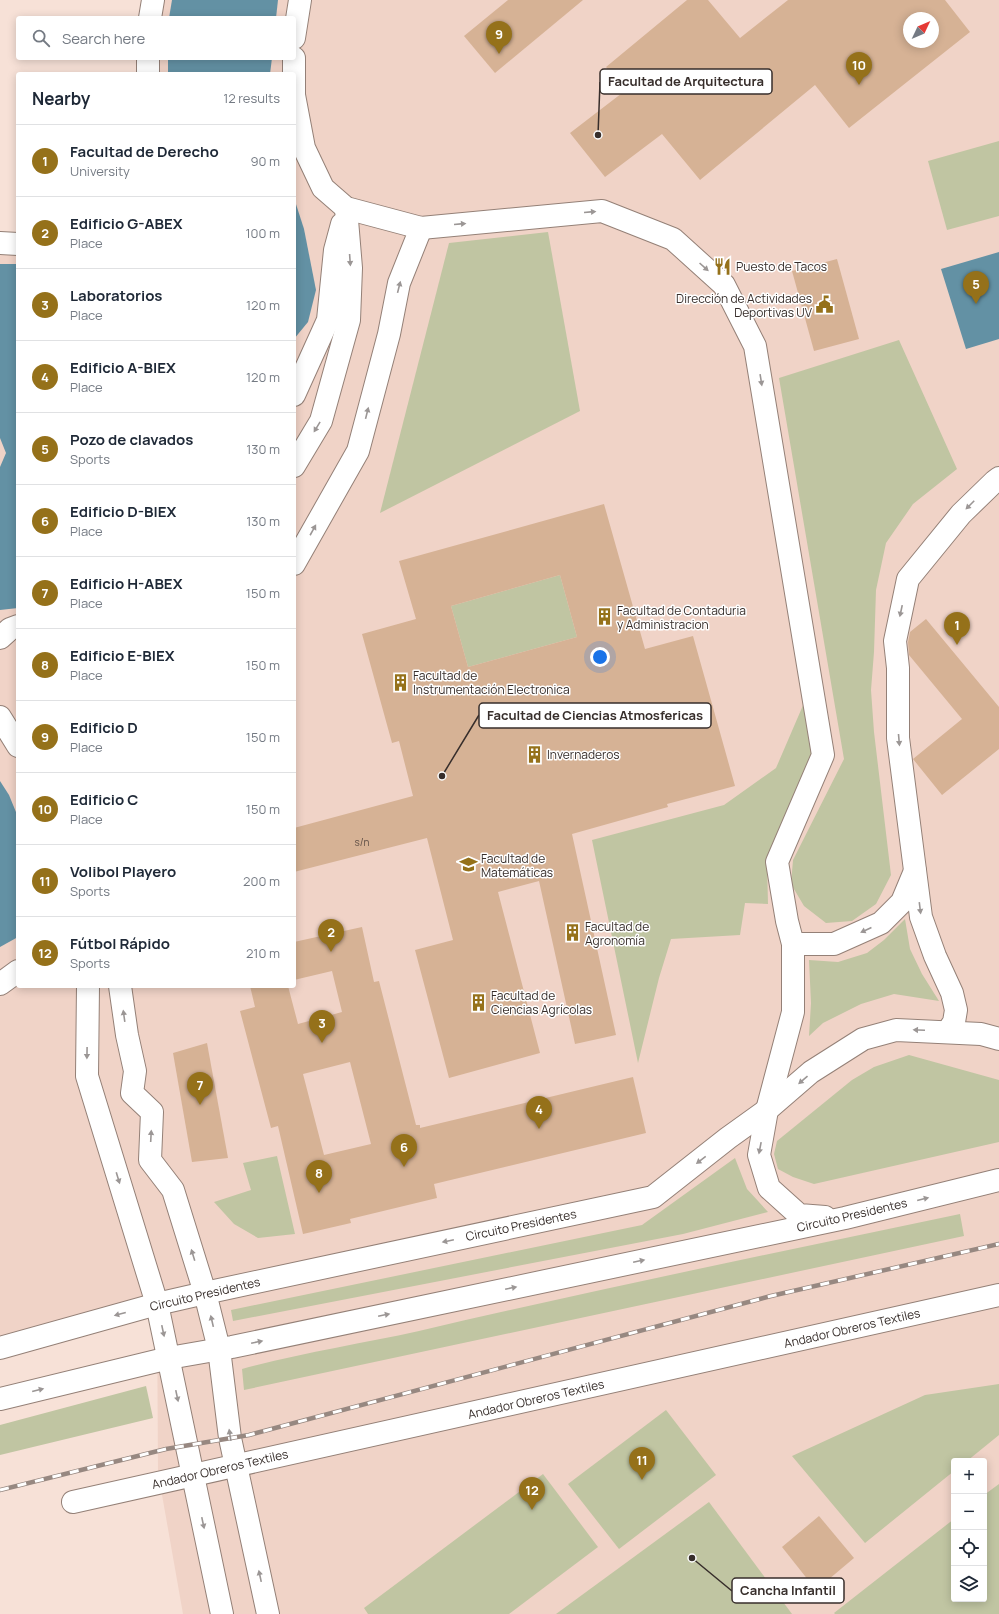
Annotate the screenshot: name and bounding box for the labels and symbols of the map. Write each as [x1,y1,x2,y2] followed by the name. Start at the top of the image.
[903,12,939,48] north arrow
[486,21,512,54] pin: 9
[846,52,872,85] pin: 10
[600,69,772,94] callout: Facultad de Arquitectura
[608,72,764,90] text: Facultad de Arquitectura
[584,209,596,216] one-way arrow
[454,221,466,228] one-way arrow
[347,254,354,266] one-way arrow
[713,256,733,276] restaurant icon: Puesto de Tacos
[736,258,827,275] place label: Puesto de Tacos
[698,262,709,271] one-way arrow
[963,271,989,304] pin: 5
[396,281,402,293] one-way arrow
[676,290,813,321] place label: Dirección de Actividades Deportivas UV
[815,295,835,315] public building icon: Dirección de Actividades Deportivas UV
[758,373,764,386] one-way arrow
[364,407,370,419] one-way arrow
[313,421,320,433] one-way arrow
[966,500,975,510] one-way arrow
[310,524,317,536] one-way arrow
[617,602,746,633] place label: Facultad de Contaduria y Administracion
[898,605,904,617] one-way arrow
[594,607,614,627] building icon: Facultad de Contaduria y Administracion
[944,612,970,645] pin: 1
[590,647,610,667] your location
[413,667,570,698] place label: Facultad de Instrumentación Electronica
[390,672,410,692] building icon: Facultad de Instrumentación Electronica
[479,703,711,728] callout: Facultad de Ciencias Atmosfericas
[487,706,703,724] text: Facultad de Ciencias Atmosfericas
[896,734,902,746] one-way arrow
[524,744,544,764] building icon: Invernaderos
[547,746,620,763] place label: Invernaderos
[355,835,369,849] house number: s/n
[481,850,553,881] place label: Facultad de Matemáticas
[458,855,478,875] school or university icon: Facultad de Matemáticas
[917,902,923,914] one-way arrow
[585,918,649,949] place label: Facultad de Agronomía
[318,919,344,952] pin: 2
[562,923,582,943] building icon: Facultad de Agronomía
[860,927,872,933] one-way arrow
[491,987,592,1018] place label: Facultad de Ciencias Agrícolas
[468,992,488,1012] building icon: Facultad de Ciencias Agrícolas
[121,1010,127,1022] one-way arrow
[309,1010,335,1043] pin: 3
[913,1027,925,1034] one-way arrow
[84,1047,90,1060] one-way arrow
[187,1072,213,1105] pin: 7
[797,1075,808,1084] one-way arrow
[526,1096,552,1129] pin: 4
[148,1129,154,1142] one-way arrow
[391,1134,417,1167] pin: 6
[757,1142,763,1154] one-way arrow
[695,1156,706,1164] one-way arrow
[306,1160,332,1193] pin: 8
[115,1173,121,1185] one-way arrow
[795,1194,909,1236] street label: Circuito Presidentes
[918,1196,930,1202] one-way arrow
[464,1205,578,1245] street label: Circuito Presidentes
[442,1238,454,1244] one-way arrow
[190,1249,196,1261] one-way arrow
[632,1258,645,1264] one-way arrow
[148,1273,262,1315] street label: Circuito Presidentes
[505,1285,517,1291] one-way arrow
[782,1304,922,1352] street label: Andador Obreros Textiles
[378,1311,390,1317] one-way arrow
[114,1312,126,1318] one-way arrow
[208,1314,214,1327] one-way arrow
[161,1325,167,1337] one-way arrow
[251,1338,263,1344] one-way arrow
[466,1375,606,1423] street label: Andador Obreros Textiles
[32,1386,44,1392] one-way arrow
[174,1390,180,1402] one-way arrow
[227,1429,233,1441] one-way arrow
[150,1445,290,1493] street label: Andador Obreros Textiles
[629,1447,655,1480] pin: 11
[519,1477,545,1510] pin: 12
[201,1517,207,1530] one-way arrow
[257,1570,263,1582] one-way arrow
[732,1578,844,1603] callout: Cancha Infantil
[740,1581,836,1599] text: Cancha Infantil

